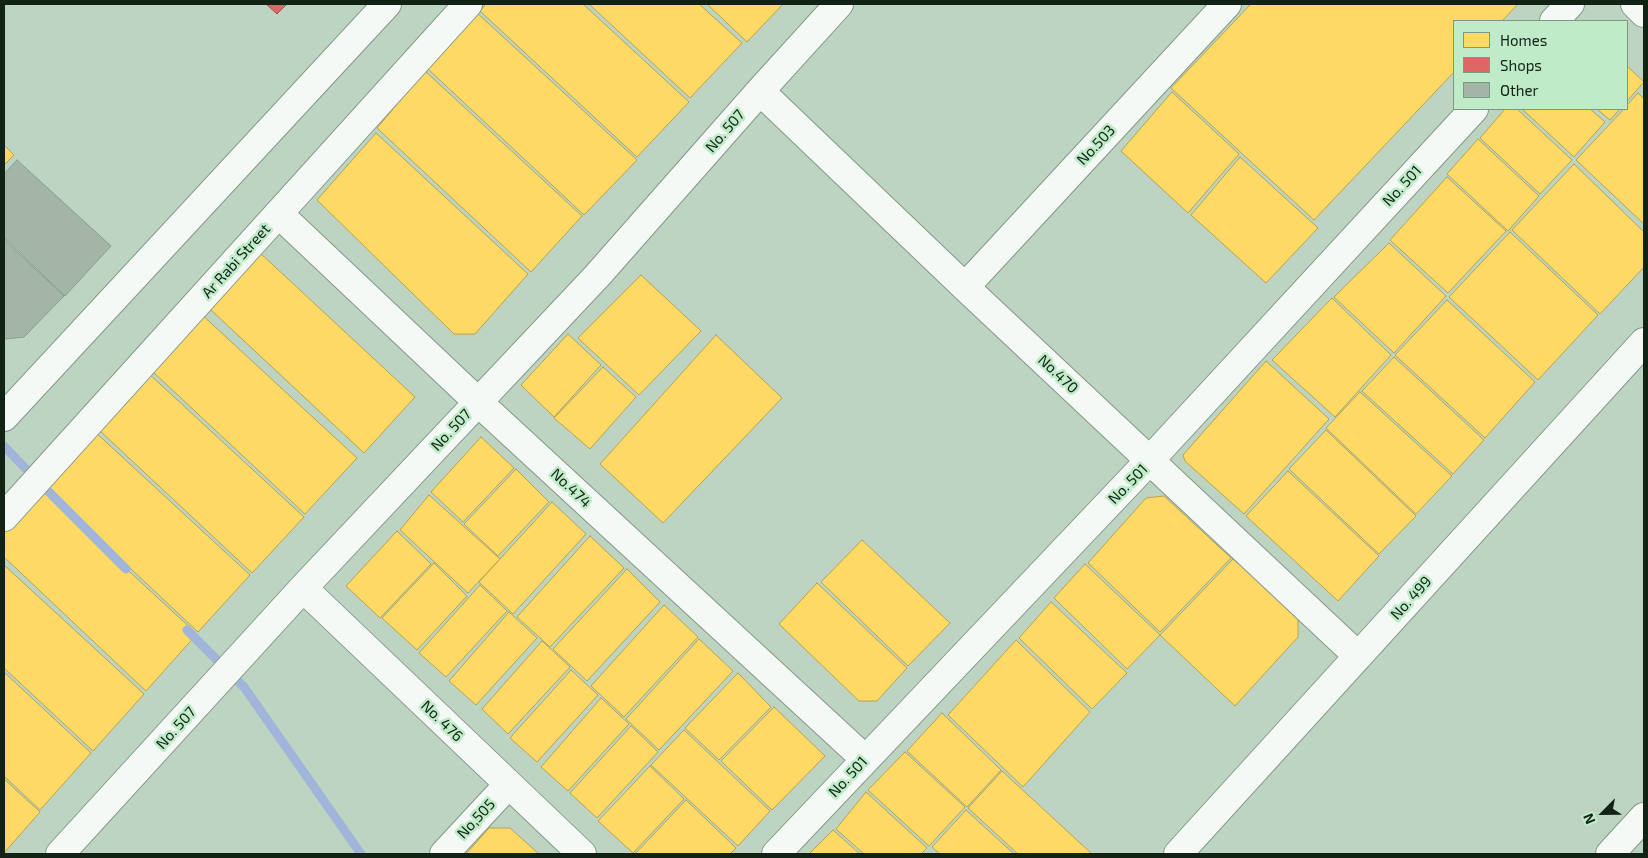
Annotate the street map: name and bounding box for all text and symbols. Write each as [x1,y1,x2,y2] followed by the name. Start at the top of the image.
[1453,20,1628,110] legend
[1500,31,1547,49] text: Homes
[1500,56,1542,74] text: Shops
[1500,81,1539,99] text: Other
[702,106,748,156] street label: No. 507
[1073,121,1119,169] street label: No.503
[1379,162,1425,210] street label: No. 501
[198,220,274,302] street label: Ar Rabi Street
[1034,351,1082,397] street label: No.470
[427,405,475,455] street label: No. 507
[1105,460,1151,508] street label: No. 501
[547,465,595,511] street label: No.474
[1387,573,1435,623] street label: No. 499
[417,697,467,745] street label: No. 476
[152,703,200,753] street label: No. 507
[825,753,871,801] street label: No. 501
[1578,788,1628,838] north arrow
[453,795,499,843] street label: No,505
[1579,811,1599,827] text: N

